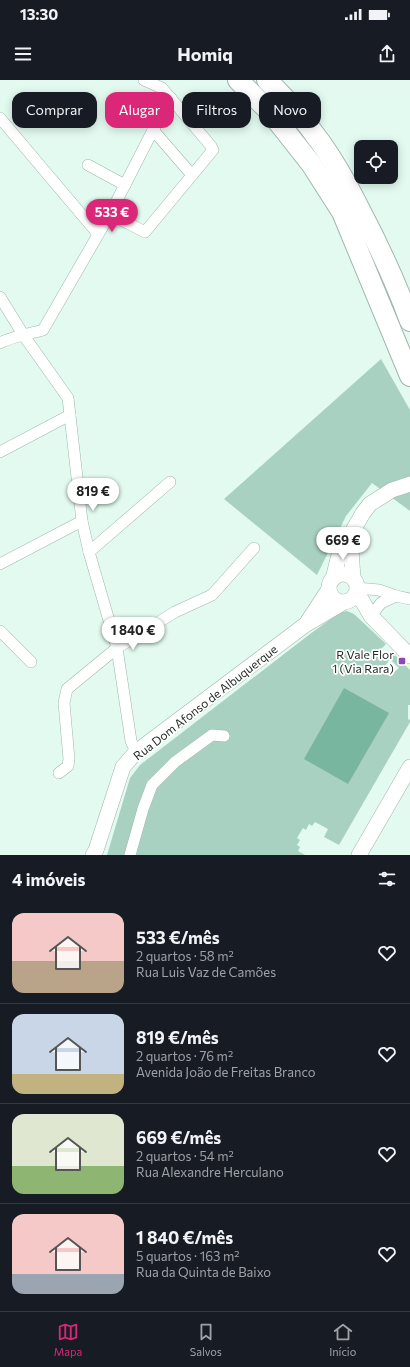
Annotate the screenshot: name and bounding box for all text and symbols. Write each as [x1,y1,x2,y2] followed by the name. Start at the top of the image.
[20,5,58,23] text: 13:30
[12,43,34,65] icon: menu
[177,43,233,65] text: Homiq
[376,43,398,65] icon: share
[12,92,97,128] chip: Comprar
[105,92,174,128] chip: Alugar
[182,92,251,128] chip: Filtros
[259,92,321,128] chip: Novo
[354,140,398,184] map controls
[354,140,398,184] button: locate
[84,199,140,233] pin: 533 €
[95,204,129,220] text: 533 €
[65,478,121,512] pin: 819 €
[76,483,110,499] text: 819 €
[315,527,371,561] pin: 669 €
[325,532,361,548] text: 669 €
[96,617,170,651] pin: 1 840 €
[111,622,155,638] text: 1 840 €
[130,641,280,763] street label: Rua Dom Afonso de Albuquerque
[332,647,394,675] place label: R Vale Flor 1 (Via Rara)
[397,656,407,666] marker: R Vale Flor 1 (Via Rara)
[376,868,398,890] icon: filters
[12,869,86,890] text: 4 imóveis
[136,927,220,948] text: 533 €/mês
[44,929,92,977] icon: home
[376,942,398,964] icon: heart
[136,948,234,964] text: 2 quartos · 58 m²
[136,964,276,980] text: Rua Luis Vaz de Camões
[136,1027,219,1048] text: 819 €/mês
[44,1030,92,1078] icon: home
[376,1043,398,1065] icon: heart
[136,1048,233,1064] text: 2 quartos · 76 m²
[136,1064,316,1080] text: Avenida João de Freitas Branco
[136,1127,221,1148] text: 669 €/mês
[44,1130,92,1178] icon: home
[376,1143,398,1165] icon: heart
[136,1148,234,1164] text: 2 quartos · 54 m²
[136,1164,284,1180] text: Rua Alexandre Herculano
[136,1227,233,1248] text: 1 840 €/mês
[44,1230,92,1278] icon: home
[376,1243,398,1265] icon: heart
[136,1248,240,1264] text: 5 quartos · 163 m²
[136,1264,271,1280] text: Rua da Quinta de Baixo
[54,1321,82,1358] tab: Mapa
[190,1321,222,1358] tab: Salvos
[329,1321,356,1358] tab: Início

